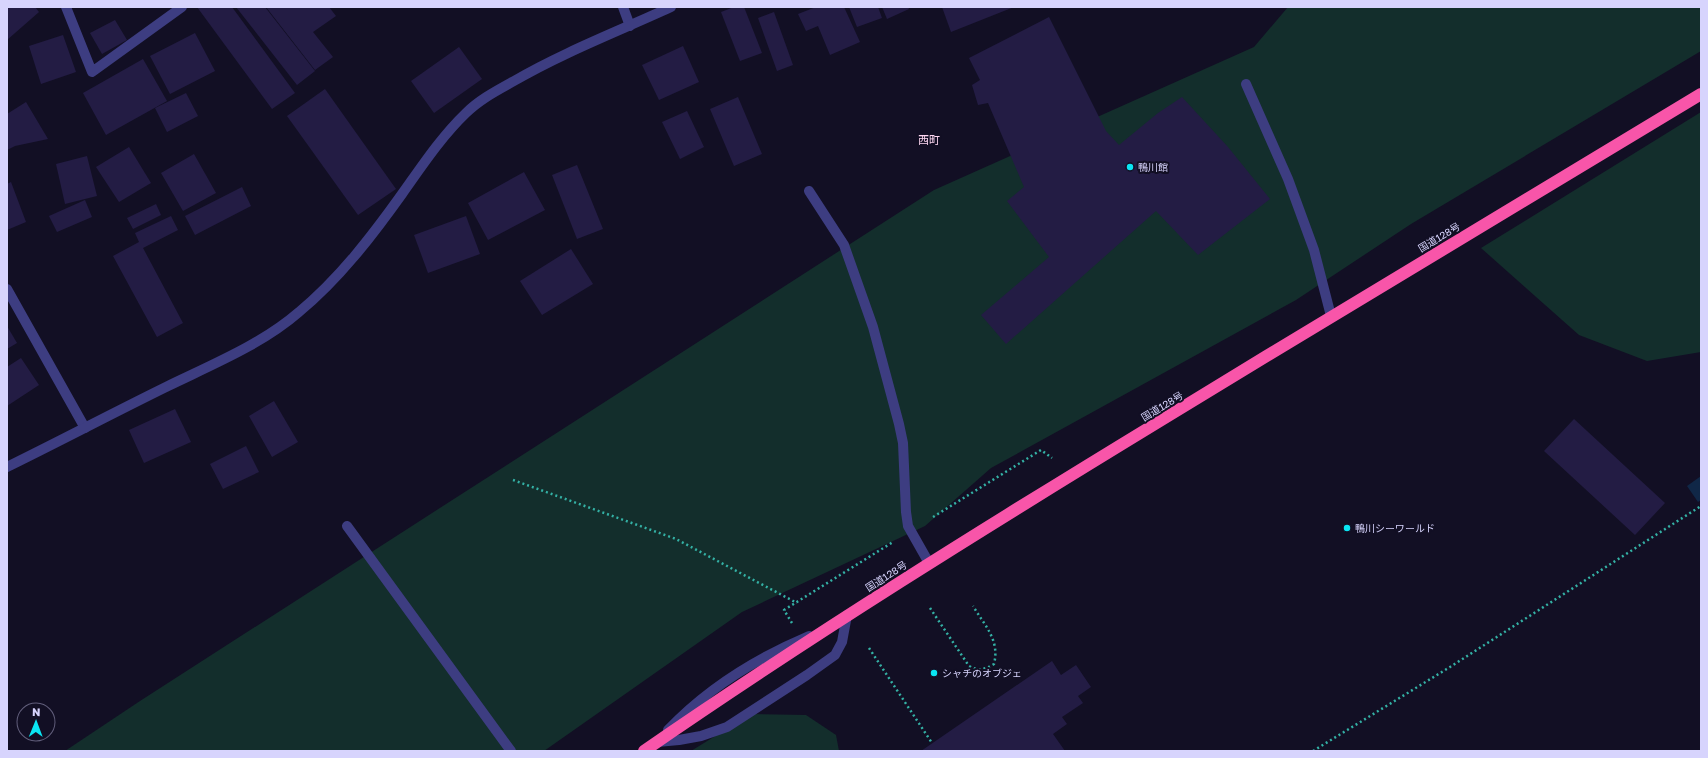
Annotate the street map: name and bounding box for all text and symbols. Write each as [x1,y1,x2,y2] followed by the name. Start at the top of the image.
[918,133,940,146] district label: 西町
[1138,161,1168,173] place label: 鴨川館
[1125,162,1135,172] marker: 鴨川館
[1416,220,1462,254] street label: 国道128号
[1139,389,1185,423] street label: 国道128号
[1355,522,1435,534] place label: 鴨川シーワールド
[1342,523,1352,533] marker: 鴨川シーワールド
[863,558,909,594] street label: 国道128号
[942,667,1022,679] place label: シャチのオブジェ
[929,668,939,678] marker: シャチのオブジェ
[16,702,56,742] north arrow
[32,705,40,718] text: N

